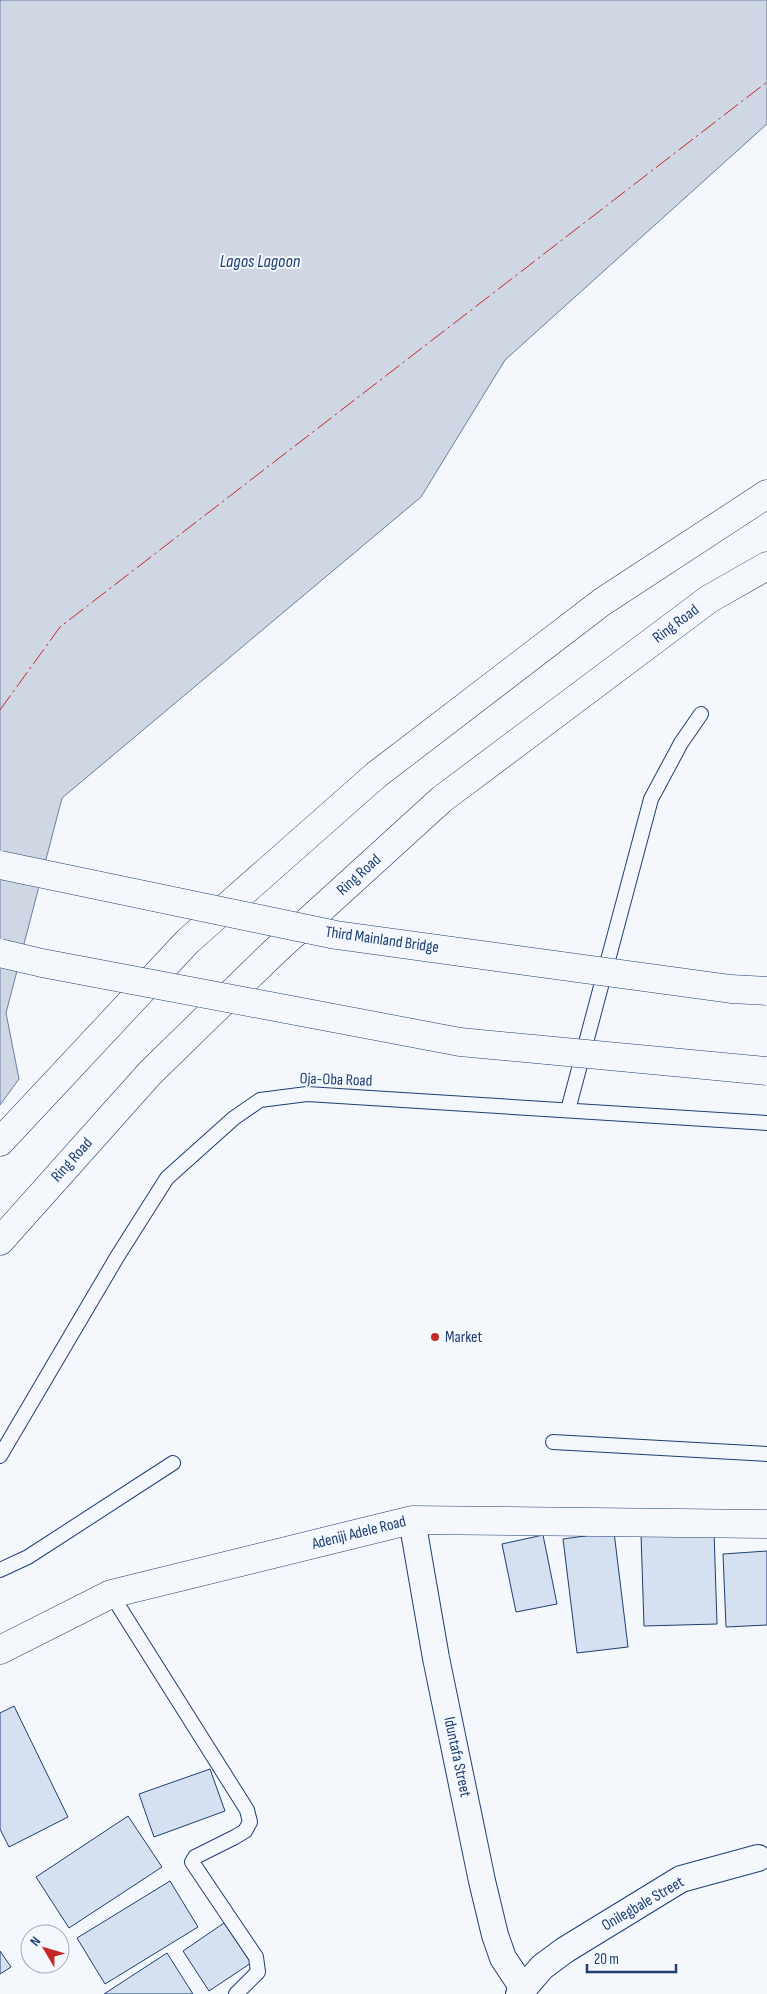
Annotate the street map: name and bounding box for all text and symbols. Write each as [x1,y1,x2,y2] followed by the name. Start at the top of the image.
[220,251,301,272] water label: Lagos Lagoon
[649,601,703,647] street label: Ring Road
[333,850,385,900] street label: Ring Road
[324,923,440,957] street label: Third Mainland Bridge
[299,1069,373,1091] street label: Oja-Oba Road
[47,1134,97,1186] street label: Ring Road
[445,1328,482,1347] place label: Market
[429,1331,441,1343] marker: Market
[309,1512,408,1554] street label: Adeniji Adele Road
[439,1715,475,1799] street label: Iduntafa Street
[598,1873,688,1935] street label: Onilegbale Street
[20,1924,70,1974] north arrow
[26,1933,44,1949] text: N
[587,1942,676,1974] scale bar
[594,1950,619,1969] text: 20 m

